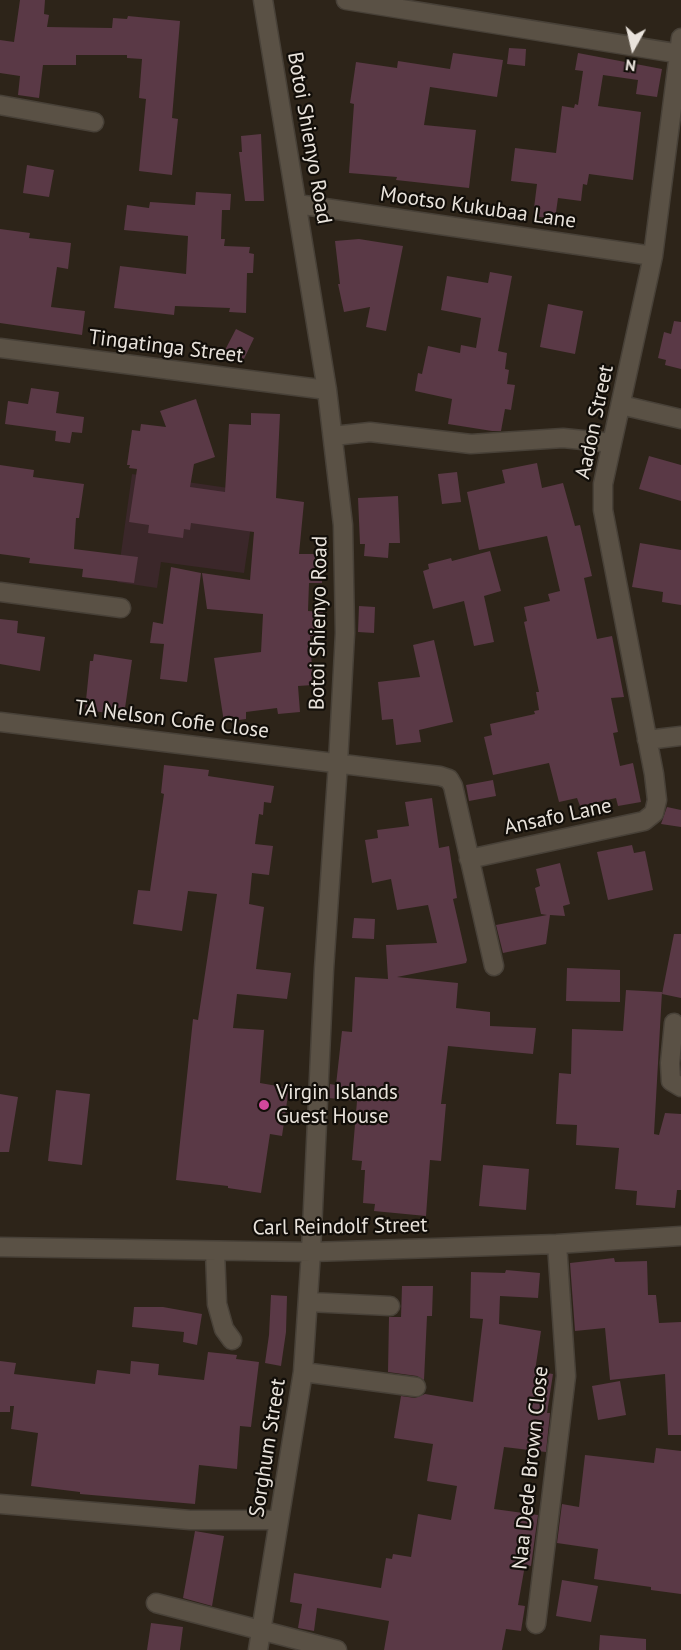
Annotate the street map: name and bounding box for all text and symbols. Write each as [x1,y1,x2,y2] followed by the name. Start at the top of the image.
[603,18,663,78] north arrow
[281,50,337,226] street label: Botoi Shienyo Road
[624,55,637,76] text: N
[378,182,578,234] street label: Mootso Kukubaa Lane
[87,325,245,369] street label: Tingatinga Street
[571,363,619,481] street label: Aadon Street
[305,536,333,710] street label: Botoi Shienyo Road
[74,696,270,744] street label: TA Nelson Cofie Close
[502,793,614,841] street label: Ansafo Lane
[276,1080,398,1130] place label: Virgin Islands Guest House
[257,1098,271,1112] marker: Virgin Islands Guest House
[252,1213,428,1241] street label: Carl Reindolf Street
[508,1365,554,1571] street label: Naa Dede Brown Close
[245,1377,291,1519] street label: Sorghum Street

